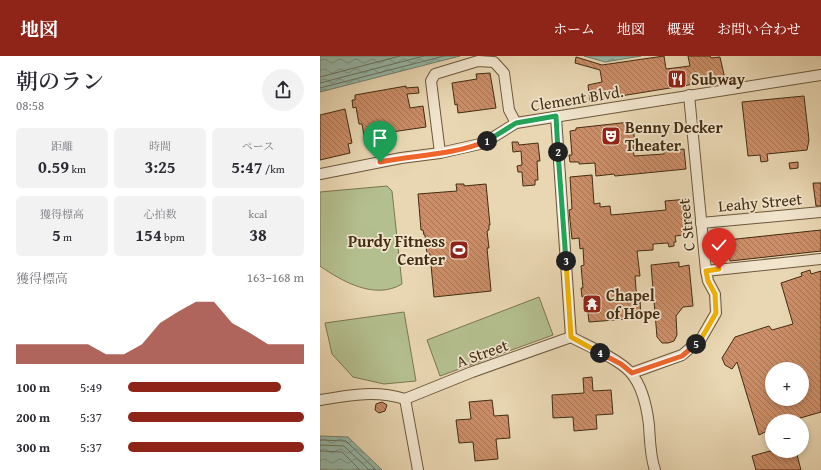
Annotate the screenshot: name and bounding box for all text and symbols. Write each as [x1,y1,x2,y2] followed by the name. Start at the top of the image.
[20,15,58,43] text: 地図
[553,19,595,39] text: ホーム
[617,19,645,39] text: 地図
[667,19,695,39] text: 概要
[717,19,801,39] text: お問い合わせ
[16,65,104,97] text: 朝のラン
[691,67,746,91] place label: Subway
[666,68,688,90] restaurant icon: Subway
[262,69,304,111] button: share
[529,79,625,117] street label: Clement Blvd.
[16,96,44,115] text: 08:58
[625,115,723,157] place label: Benny Decker Theater
[363,121,397,162] pin
[600,125,622,147] theatre icon: Benny Decker Theater
[369,127,391,149] icon: arrive
[477,131,497,151] pin: 1
[484,133,490,149] text: 1
[51,138,73,154] text: 距離
[149,138,171,154] text: 時間
[242,138,274,154] text: ペース
[548,142,568,162] pin: 2
[555,144,561,160] text: 2
[38,154,69,179] text: 0.59
[144,154,176,179] text: 3:25
[231,154,263,179] text: 5:47
[69,161,86,177] text: km
[263,161,285,177] text: /km
[717,186,803,218] street label: Leahy Street
[671,197,701,252] street label: C Street
[40,206,84,222] text: 獲得標高
[144,206,177,222] text: 心拍数
[249,206,267,222] text: kcal
[52,222,61,247] text: 5
[135,222,162,247] text: 154
[249,222,267,247] text: 38
[702,228,736,269] pin
[61,229,72,245] text: m
[162,229,185,245] text: bpm
[348,229,446,271] place label: Purdy Fitness Center
[708,234,730,256] icon: check
[448,239,470,261] sports icon: Purdy Fitness Center
[556,251,576,271] pin: 3
[563,253,569,269] text: 3
[247,268,304,287] text: 163–168 m
[16,269,68,288] text: 獲得標高
[606,283,660,325] place label: Chapel of Hope
[581,293,603,315] temple icon: Chapel of Hope
[453,332,512,373] street label: A Street
[686,334,706,354] pin: 5
[693,336,699,352] text: 5
[590,343,610,363] pin: 4
[597,345,603,361] text: 4
[765,362,809,458] map controls
[765,362,809,406] button: +
[16,378,50,397] text: 100 m
[80,378,102,397] text: 5:49
[16,408,50,427] text: 200 m
[80,408,102,427] text: 5:37
[765,414,809,458] button: −
[16,438,50,457] text: 300 m
[80,438,102,457] text: 5:37

